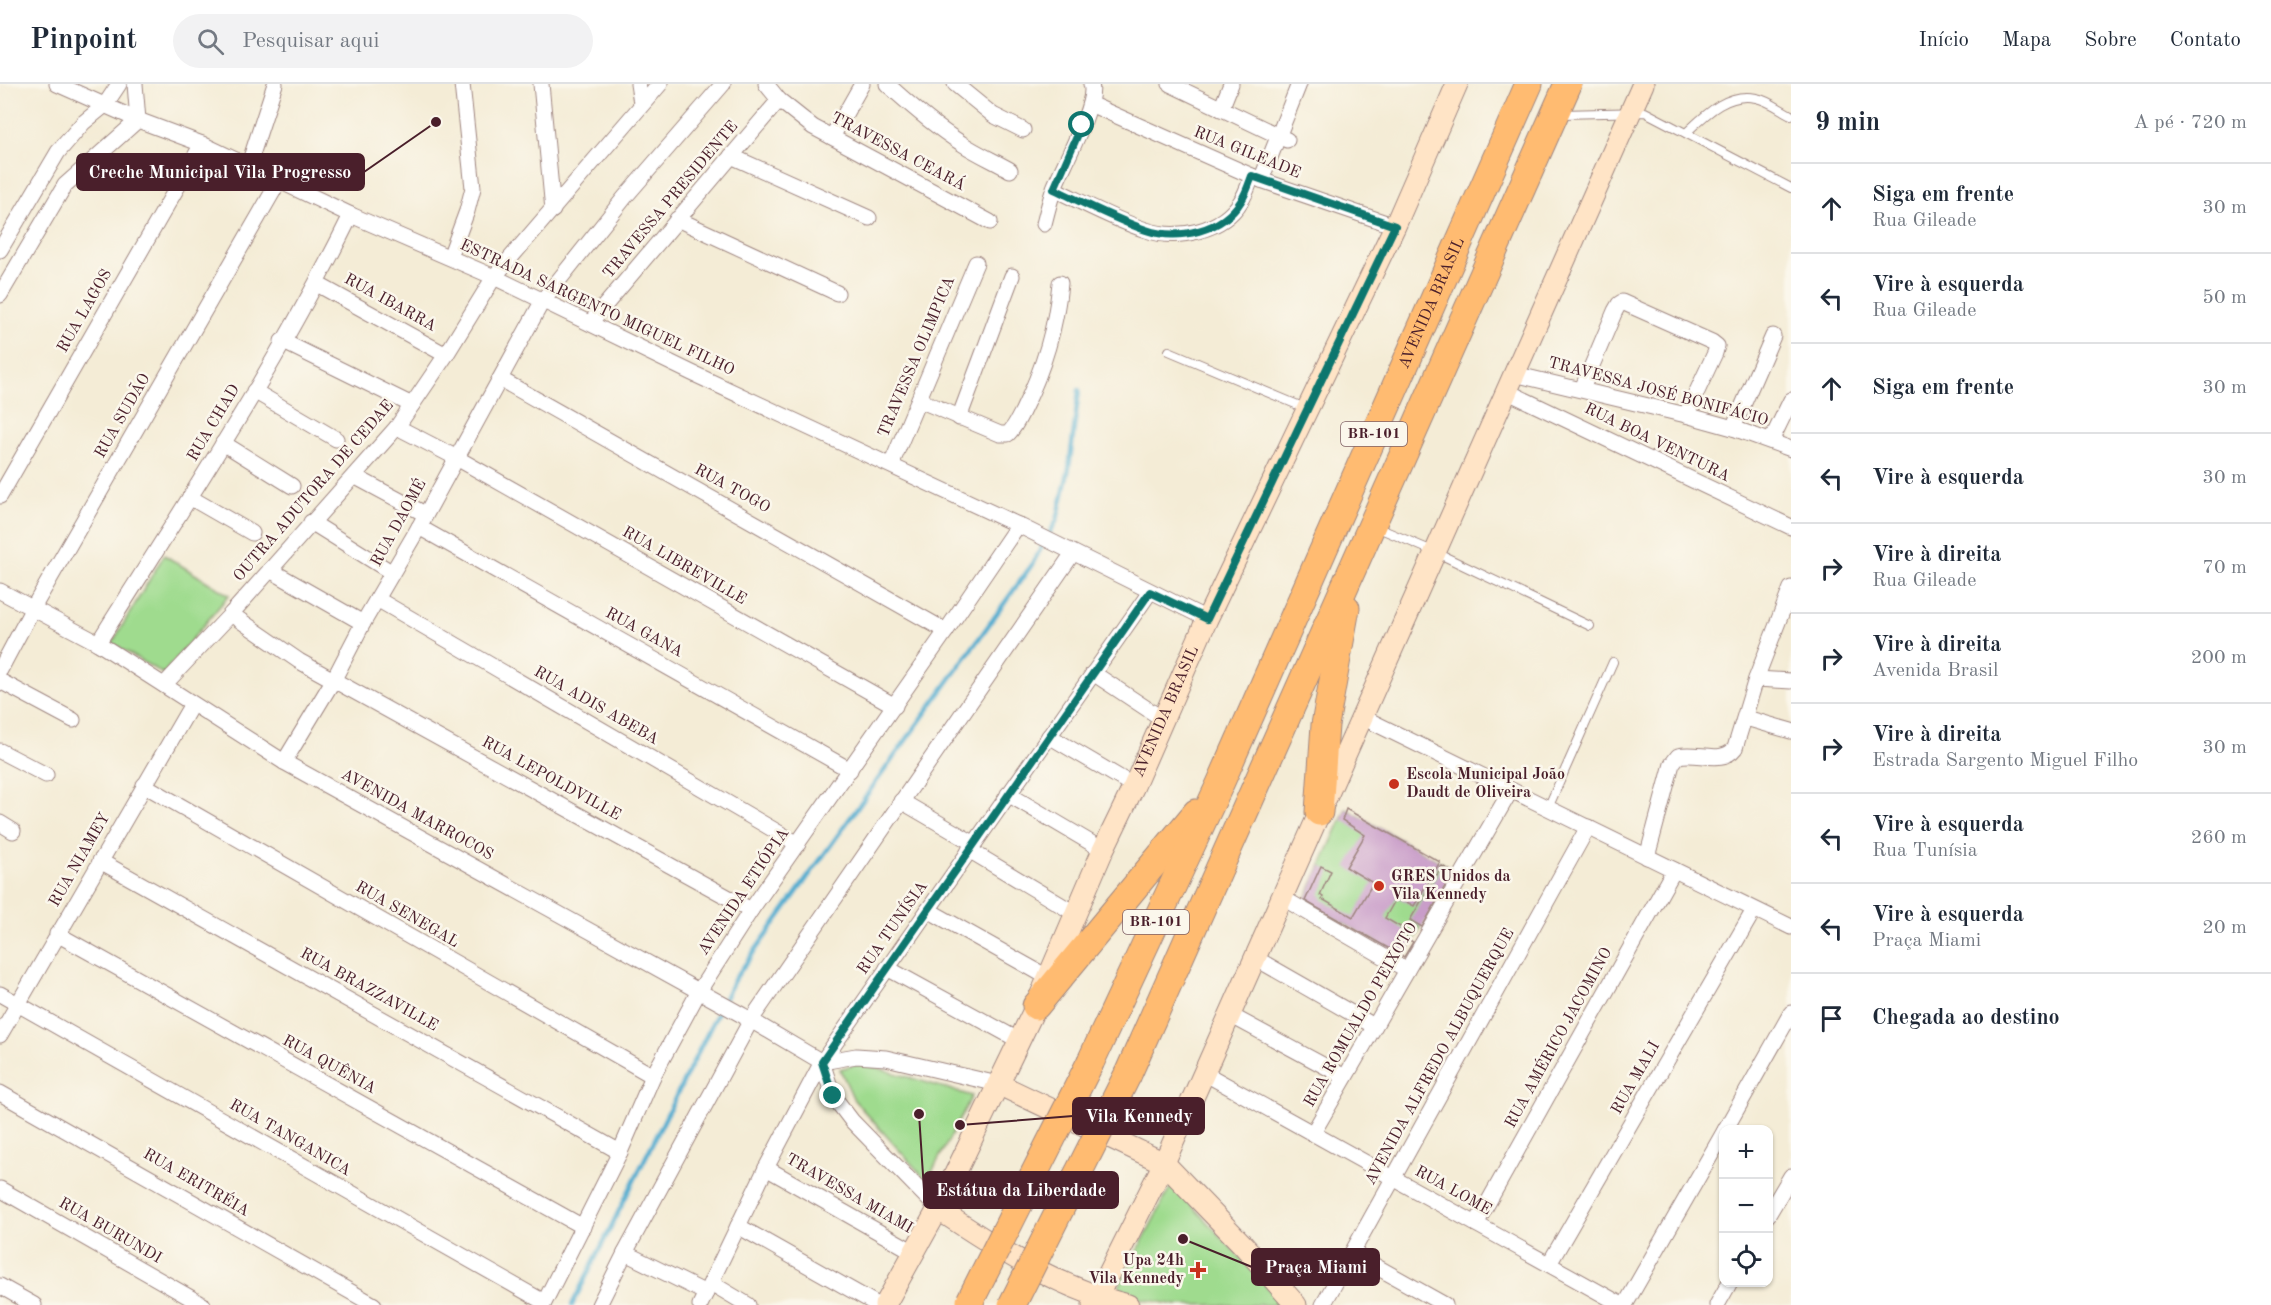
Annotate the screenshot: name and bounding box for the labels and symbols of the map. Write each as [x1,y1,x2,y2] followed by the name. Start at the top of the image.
[828,106,970,194] street label: TRAVESSA CEARÁ
[1068,111,1094,137] route start
[601,118,741,282] street label: TRAVESSA PRESIDENTE
[1191,124,1303,182] street label: RUA GILEADE
[77,154,364,190] callout: Creche Municipal Vila Progresso
[89,164,351,182] text: Creche Municipal Vila Progresso
[1396,235,1468,371] street label: AVENIDA BRASIL
[457,237,737,379] street label: ESTRADA SARGENTO MIGUEL FILHO
[55,267,115,355] street label: RUA LAGOS
[341,271,439,335] street label: RUA IBARRA
[876,274,958,440] street label: TRAVESSA OLIMPICA
[1546,351,1771,429] street label: TRAVESSA JOSÉ BONIFÁCIO
[89,369,154,461] street label: RUA SUDÃO
[185,382,243,464] street label: RUA CHAD
[231,397,397,585] street label: OUTRA ADUTORA DE CEDAE
[1582,401,1732,485] street label: RUA BOA VENTURA
[1341,422,1407,446] road number: BR-101
[691,462,773,516] street label: RUA TOGO
[365,475,430,569] street label: RUA DAOMÉ
[619,524,749,608] street label: RUA LIBREVILLE
[603,605,685,661] street label: RUA GANA
[1131,644,1202,780] street label: AVENIDA BRASIL
[531,664,661,748] street label: RUA ADIS ABEBA
[479,734,623,824] street label: RUA LEPOLDVILLE
[338,766,496,864] street label: AVENIDA MARROCOS
[1406,767,1565,801] place label: Escola Municipal João Daudt de Oliveira
[1387,777,1401,791] marker: Escola Municipal João Daudt de Oliveira
[47,810,113,910] street label: RUA NIAMEY
[692,823,792,958] street label: AVENIDA ETIÓPIA
[1391,869,1511,903] place label: GRES Unidos da Vila Kennedy
[852,876,931,977] street label: RUA TUNÍSIA
[352,879,462,951] street label: RUA SENEGAL
[1372,879,1386,893] marker: GRES Unidos da Vila Kennedy
[1123,910,1189,934] road number: BR-101
[1301,920,1421,1110] street label: RUA ROMUALDO PEIXOTO
[1363,926,1517,1188] street label: AVENIDA ALFREDO ALBUQUERQUE
[1499,943,1615,1131] street label: RUA AMÉRICO JACOMINO
[297,945,441,1035] street label: RUA BRAZZAVILLE
[280,1029,380,1097] street label: RUA QUÊNIA
[1609,1039,1663,1117] street label: RUA MALI
[819,1082,845,1108] route end
[227,1097,353,1179] street label: RUA TANGANICA
[1073,1098,1204,1134] callout: Vila Kennedy
[1085,1108,1193,1126] text: Vila Kennedy
[140,1143,254,1220] street label: RUA ERITRÉIA
[783,1151,915,1237] street label: TRAVESSA MIAMI
[1412,1163,1494,1219] street label: RUA LOME
[924,1172,1118,1208] callout: Estátua da Liberdade
[936,1182,1106,1200] text: Estátua da Liberdade
[56,1195,164,1267] street label: RUA BURUNDI
[1252,1249,1379,1285] callout: Praça Miami
[1088,1253,1184,1287] place label: Upa 24h Vila Kennedy
[1265,1259,1367,1277] text: Praça Miami
[1189,1261,1207,1279] marker: Upa 24h Vila Kennedy

